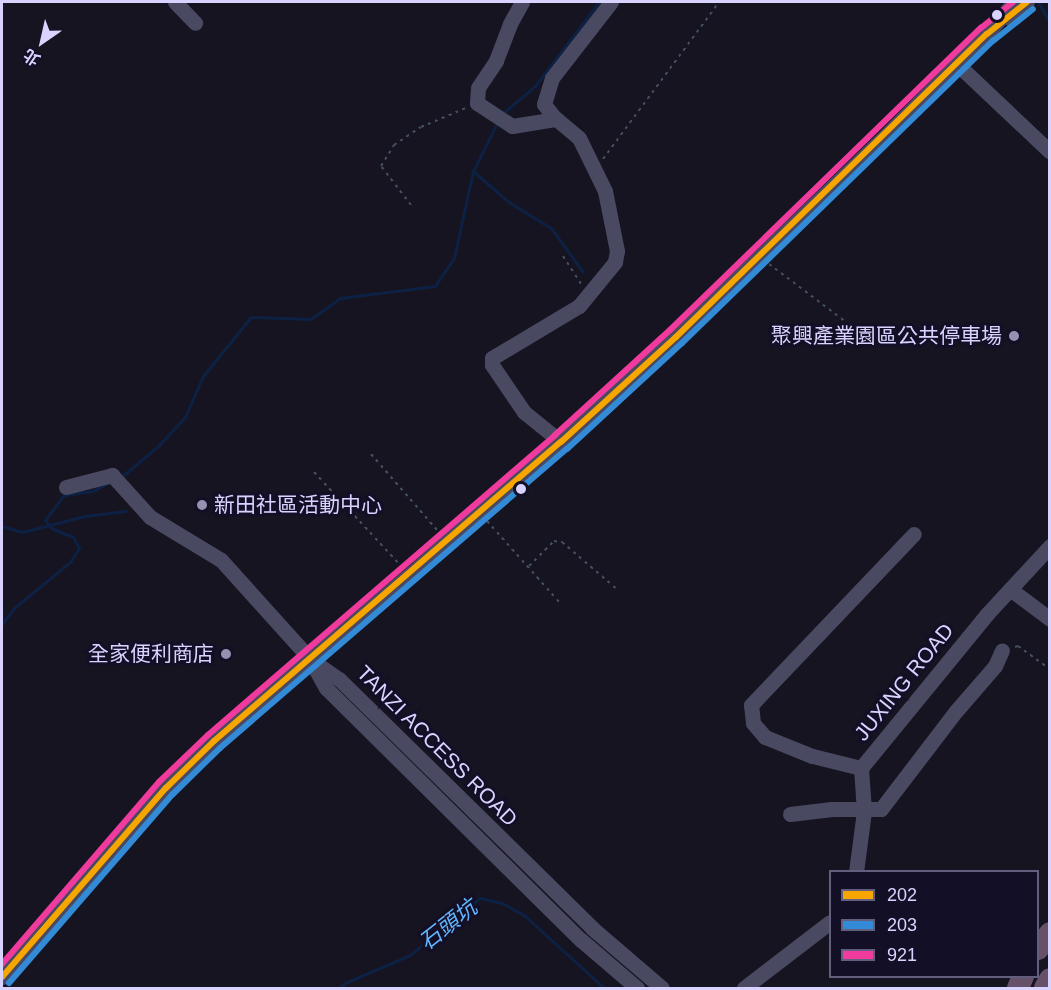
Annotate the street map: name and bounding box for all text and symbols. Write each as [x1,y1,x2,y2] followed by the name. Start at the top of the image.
[991,9,1003,21] unlabelled marker
[12,12,72,72] north arrow
[20,46,43,69] text: 北
[771,323,1002,349] place label: 聚興產業園區公共停車場
[1007,329,1021,343] marker: 聚興產業園區公共停車場
[515,483,527,495] unlabelled marker
[214,492,382,518] place label: 新田社區活動中心
[195,498,209,512] marker: 新田社區活動中心
[849,618,959,746] street label: JUXING ROAD
[88,641,214,667] place label: 全家便利商店
[219,647,233,661] marker: 全家便利商店
[351,660,523,832] street label: TANZI ACCESS ROAD
[829,870,1039,978] legend
[887,885,917,905] text: 202
[414,894,482,956] water label: 石頭坑
[887,915,917,935] text: 203
[887,945,917,965] text: 921

